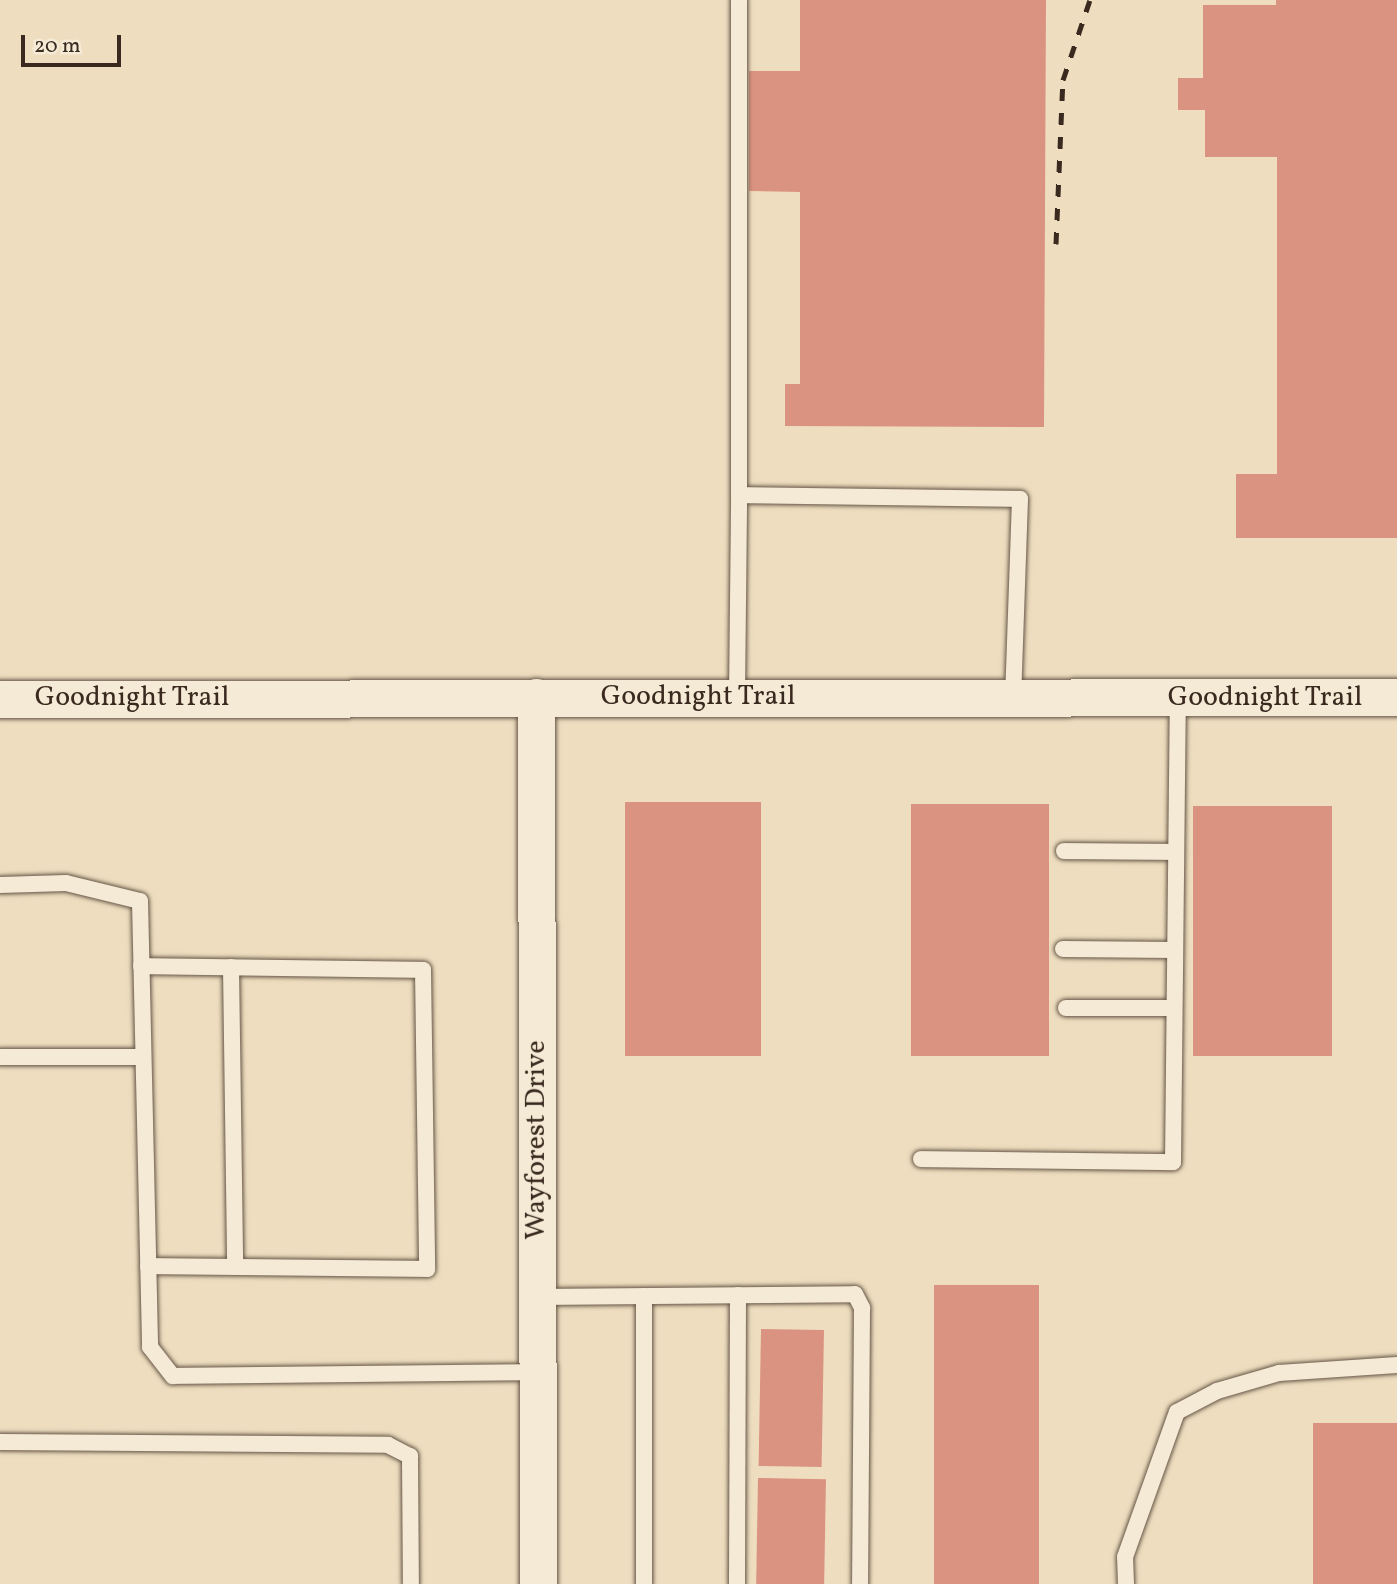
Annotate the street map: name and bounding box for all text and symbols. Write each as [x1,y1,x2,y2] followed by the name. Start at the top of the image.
[24,21,124,65] scale bar
[34,32,80,61] text: 20 m
[600,680,796,714] street label: Goodnight Trail
[34,681,230,715] street label: Goodnight Trail
[1167,681,1363,715] street label: Goodnight Trail
[520,1040,554,1240] street label: Wayforest Drive

